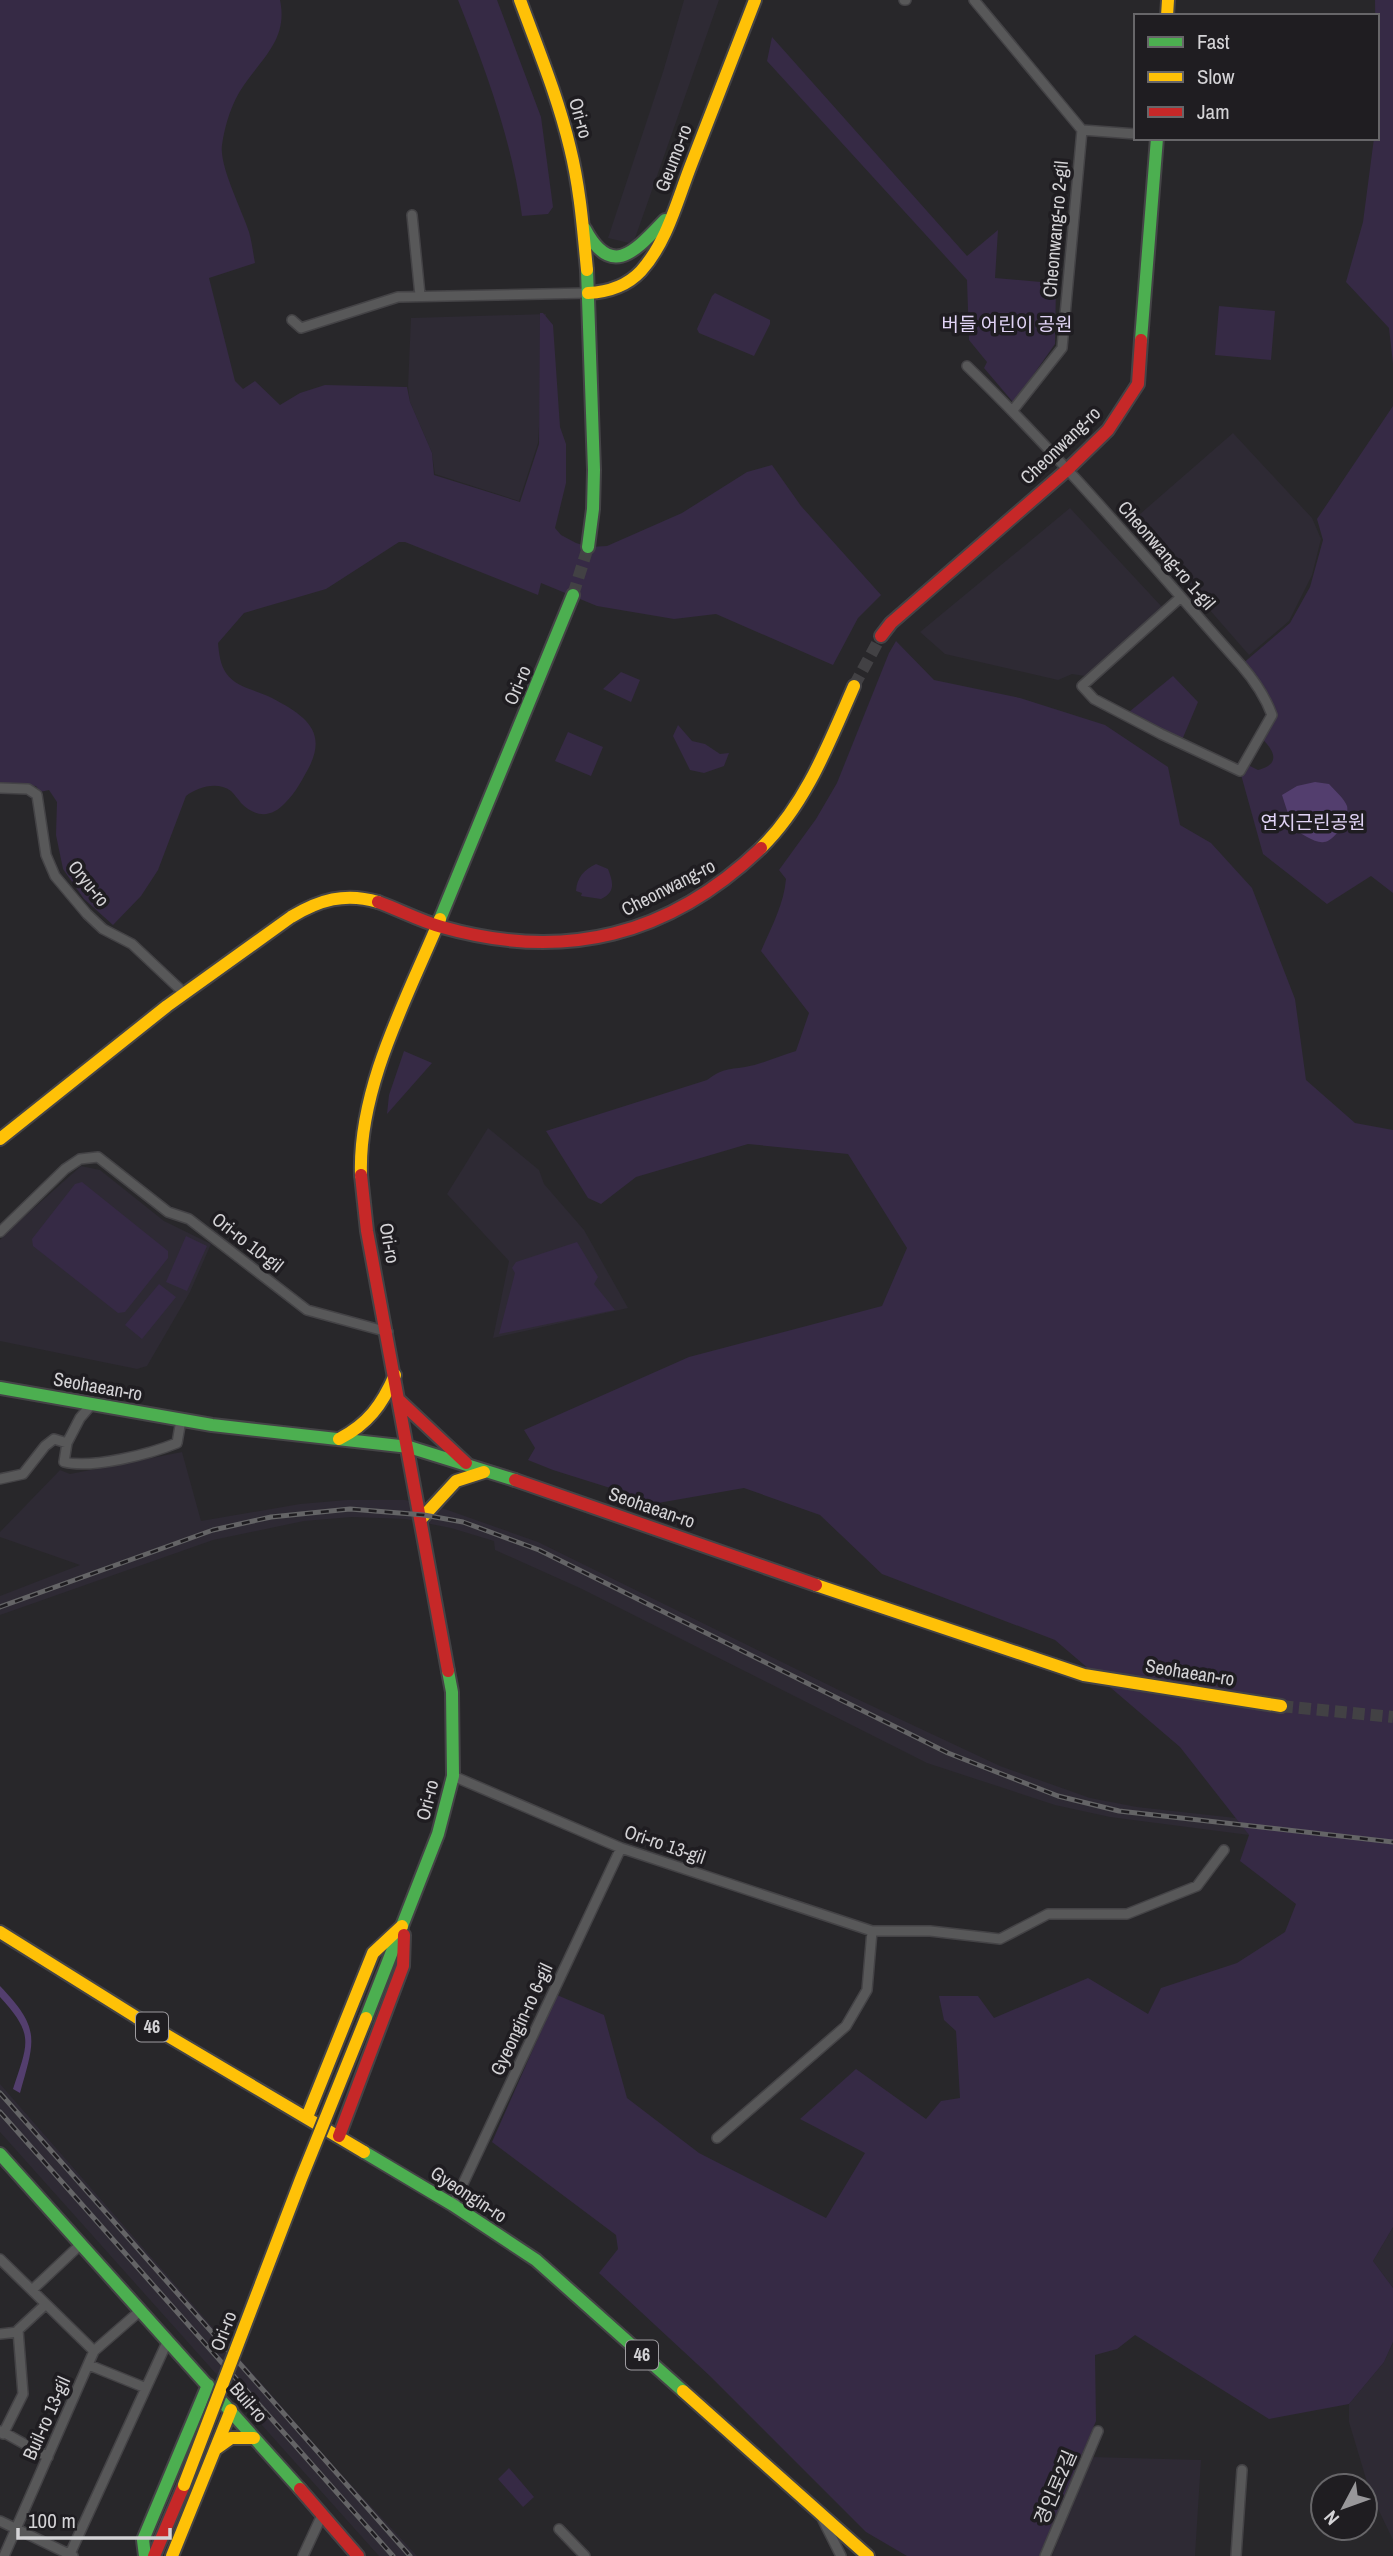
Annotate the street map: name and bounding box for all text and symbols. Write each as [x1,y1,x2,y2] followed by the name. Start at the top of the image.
[1134,14,1379,140] legend
[1197,27,1230,56] text: Fast
[1197,62,1235,91] text: Slow
[563,95,599,141] street label: Ori-ro
[1197,97,1230,126] text: Jam
[648,121,698,195] street label: Geumo-ro
[1036,160,1074,298] street label: Cheonwang-ro 2-gil
[941,311,1073,337] park label: 버들 어린이 공원
[1014,400,1106,490] street label: Cheonwang-ro
[1112,495,1222,615] street label: Cheonwang-ro 1-gil
[497,661,537,709] street label: Ori-ro
[1261,809,1365,835] park label: 연지근린공원
[617,852,719,922] street label: Cheonwang-ro
[62,854,116,912] street label: Oryu-ro
[207,1206,289,1278] street label: Ori-ro 10-gil
[374,1221,406,1265] street label: Ori-ro
[51,1365,145,1407] street label: Seohaean-ro
[605,1480,699,1534] street label: Seohaean-ro
[1143,1652,1237,1692] street label: Seohaean-ro
[409,1777,445,1823] street label: Ori-ro
[621,1818,709,1870] street label: Ori-ro 13-gil
[484,1959,558,2079] street label: Gyeongin-ro 6-gil
[136,2012,168,2041] road number: 46
[426,2160,512,2228] street label: Gyeongin-ro
[204,2307,242,2355] street label: Ori-ro
[626,2340,658,2370] road number: 46
[16,2372,76,2464] street label: Buil-ro 13-gil
[224,2376,274,2428] street label: Buil-ro
[1028,2446,1082,2528] street label: 경인로2길
[1309,2472,1379,2542] north arrow
[18,2496,170,2540] scale bar
[1318,2505,1345,2531] text: N
[28,2506,76,2535] text: 100 m

